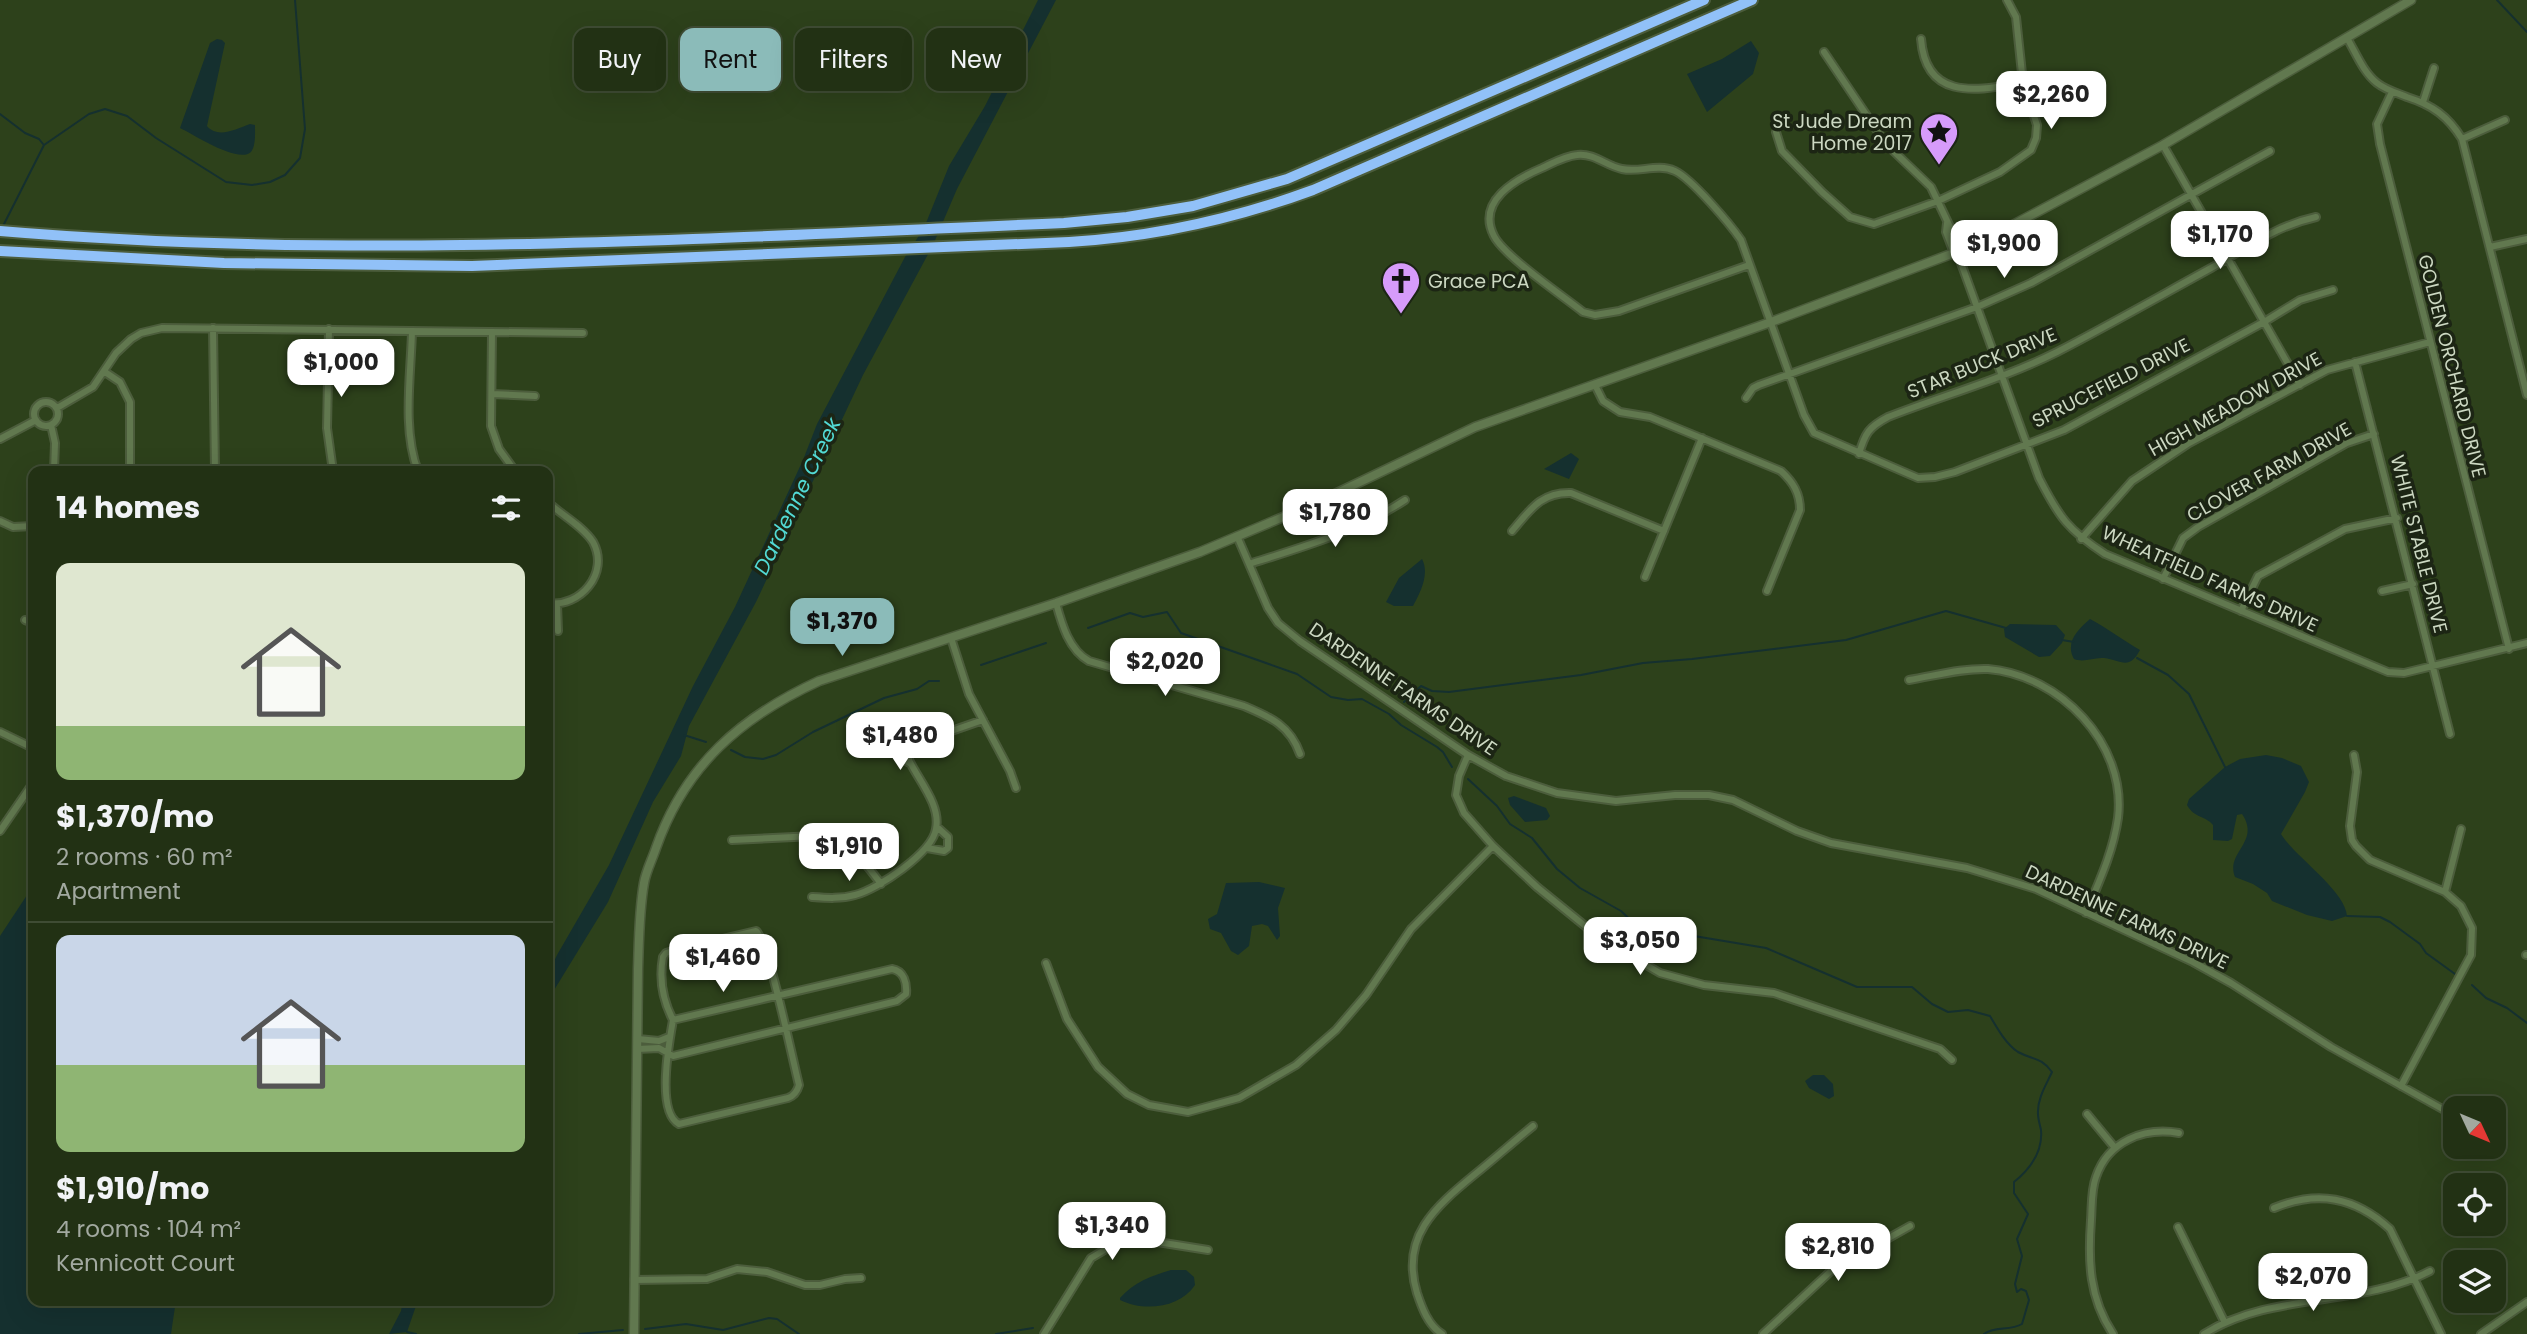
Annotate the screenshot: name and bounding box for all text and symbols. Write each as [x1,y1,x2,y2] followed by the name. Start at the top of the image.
[574,28,666,91] chip: Buy
[680,28,781,91] chip: Rent
[795,28,912,91] chip: Filters
[926,28,1026,91] chip: New
[1994,72,2108,131] pin: $2,260
[2012,78,2090,110] text: $2,260
[1772,108,1912,157] place label: St Jude Dream Home 2017
[1918,111,1960,166] place icon: St Jude Dream Home 2017
[2163,212,2277,271] pin: $1,170
[2187,218,2253,250] text: $1,170
[1947,220,2061,280] pin: $1,900
[1967,227,2041,259] text: $1,900
[2411,252,2493,480] street label: GOLDEN ORCHARD DRIVE
[1380,260,1422,315] church icon: Grace PCA
[1428,268,1530,295] place label: Grace PCA
[1903,321,2061,405] street label: STAR BUCK DRIVE
[2027,331,2195,435] street label: SPRUCEFIELD DRIVE
[284,340,398,399] pin: $1,000
[2144,345,2326,463] street label: HIGH MEADOW DRIVE
[303,346,379,378] text: $1,000
[746,412,848,579] water label: Dardenne Creek
[2182,415,2356,529] street label: CLOVER FARM DRIVE
[2384,452,2454,636] street label: WHITE STABLE DRIVE
[56,486,200,529] text: 14 homes
[487,489,525,527] icon: filters
[1278,490,1392,549] pin: $1,780
[1299,496,1371,528] text: $1,780
[2098,519,2322,639] street label: WHEATFIELD FARMS DRIVE
[785,598,899,658] pin: $1,370
[806,605,878,637] text: $1,370
[228,609,354,735] icon: home
[1304,616,1502,762] street label: DARDENNE FARMS DRIVE
[1108,638,1222,698] pin: $2,020
[1126,645,1204,677] text: $2,020
[843,712,957,772] pin: $1,480
[862,719,938,751] text: $1,480
[56,795,214,838] text: $1,370/mo
[792,824,906,883] pin: $1,910
[815,830,883,862] text: $1,910
[56,841,233,873] text: 2 rooms · 60 m²
[2021,858,2233,976] street label: DARDENNE FARMS DRIVE
[56,875,181,907] text: Apartment
[1583,918,1697,977] pin: $3,050
[1600,924,1680,956] text: $3,050
[666,934,780,994] pin: $1,460
[685,941,761,973] text: $1,460
[228,981,354,1107] icon: home
[2443,1096,2506,1158] north arrow
[2443,1096,2506,1313] map controls
[56,1167,209,1210] text: $1,910/mo
[2443,1173,2506,1236] button: locate
[1055,1202,1169,1262] pin: $1,340
[1075,1209,1149,1241] text: $1,340
[56,1213,241,1245] text: 4 rooms · 104 m²
[1781,1224,1895,1283] pin: $2,810
[1801,1230,1875,1262] text: $2,810
[56,1247,235,1279] text: Kennicott Court
[2443,1250,2506,1313] button: layers
[2256,1254,2370,1313] pin: $2,070
[2274,1260,2352,1292] text: $2,070

